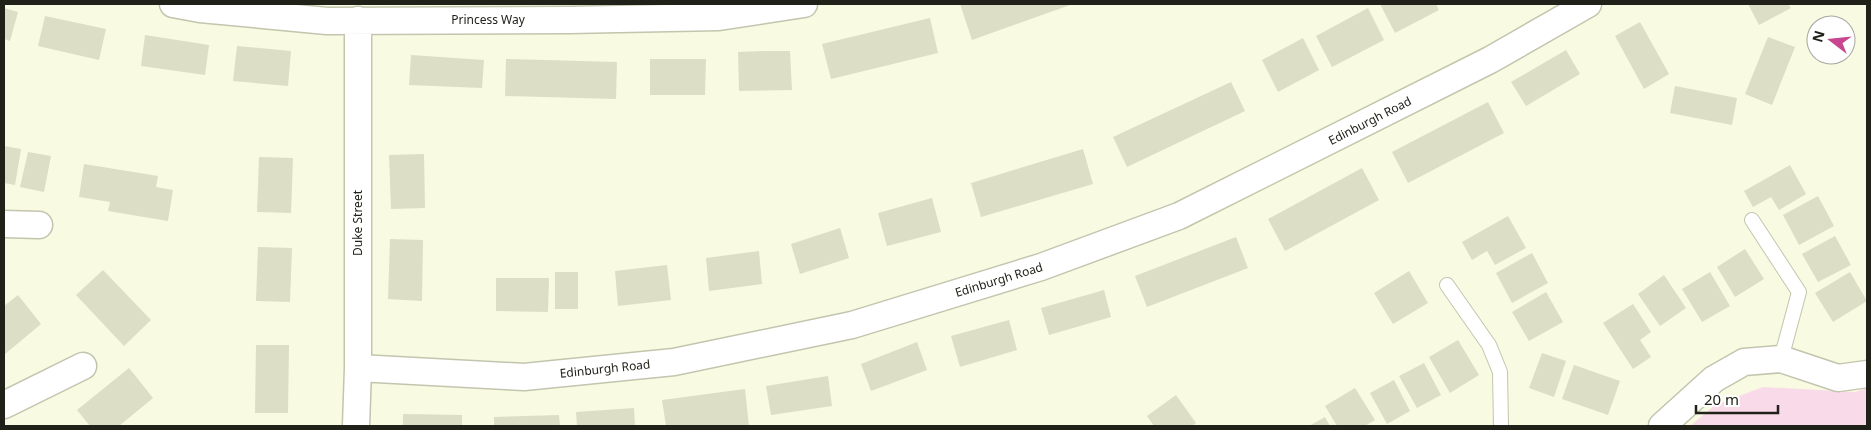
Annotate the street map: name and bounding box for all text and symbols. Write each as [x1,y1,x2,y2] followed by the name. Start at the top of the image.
[451,11,526,28] street label: Princess Way
[1806,15,1856,65] north arrow
[1807,28,1829,44] text: N
[1325,92,1414,149] street label: Edinburgh Road
[349,189,366,256] street label: Duke Street
[953,258,1045,301] street label: Edinburgh Road
[559,355,651,382] street label: Edinburgh Road
[1696,382,1778,414] scale bar
[1704,389,1739,409] text: 20 m

